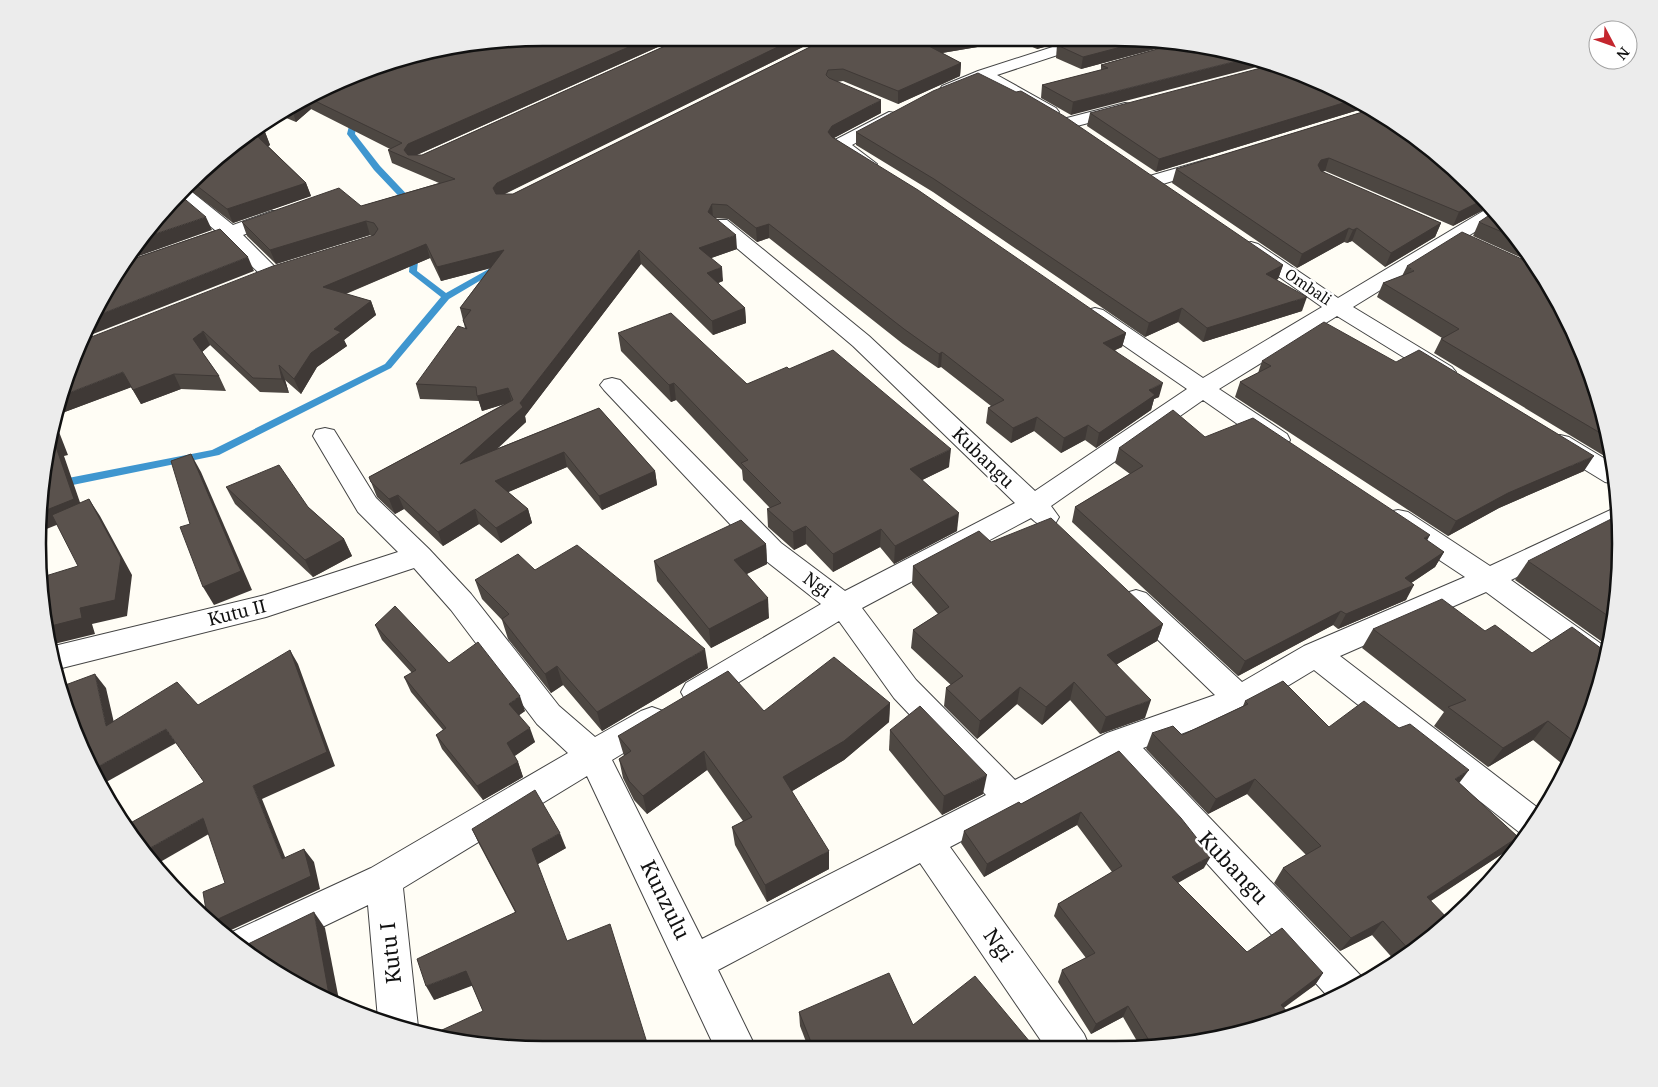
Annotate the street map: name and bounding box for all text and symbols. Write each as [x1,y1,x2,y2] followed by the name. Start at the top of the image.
[1588,20,1638,70] north arrow
[1612,43,1634,64] text: N
[1281,263,1336,309] street label: Ombali
[947,422,1020,493] street label: Kubangu
[799,566,837,603] street label: Ngi
[205,593,268,631] street label: Kutu II
[1193,825,1275,910] street label: Kubangu
[635,855,697,944] street label: Kunzulu
[373,921,407,985] street label: Kutu I
[978,922,1020,967] street label: Ngi

